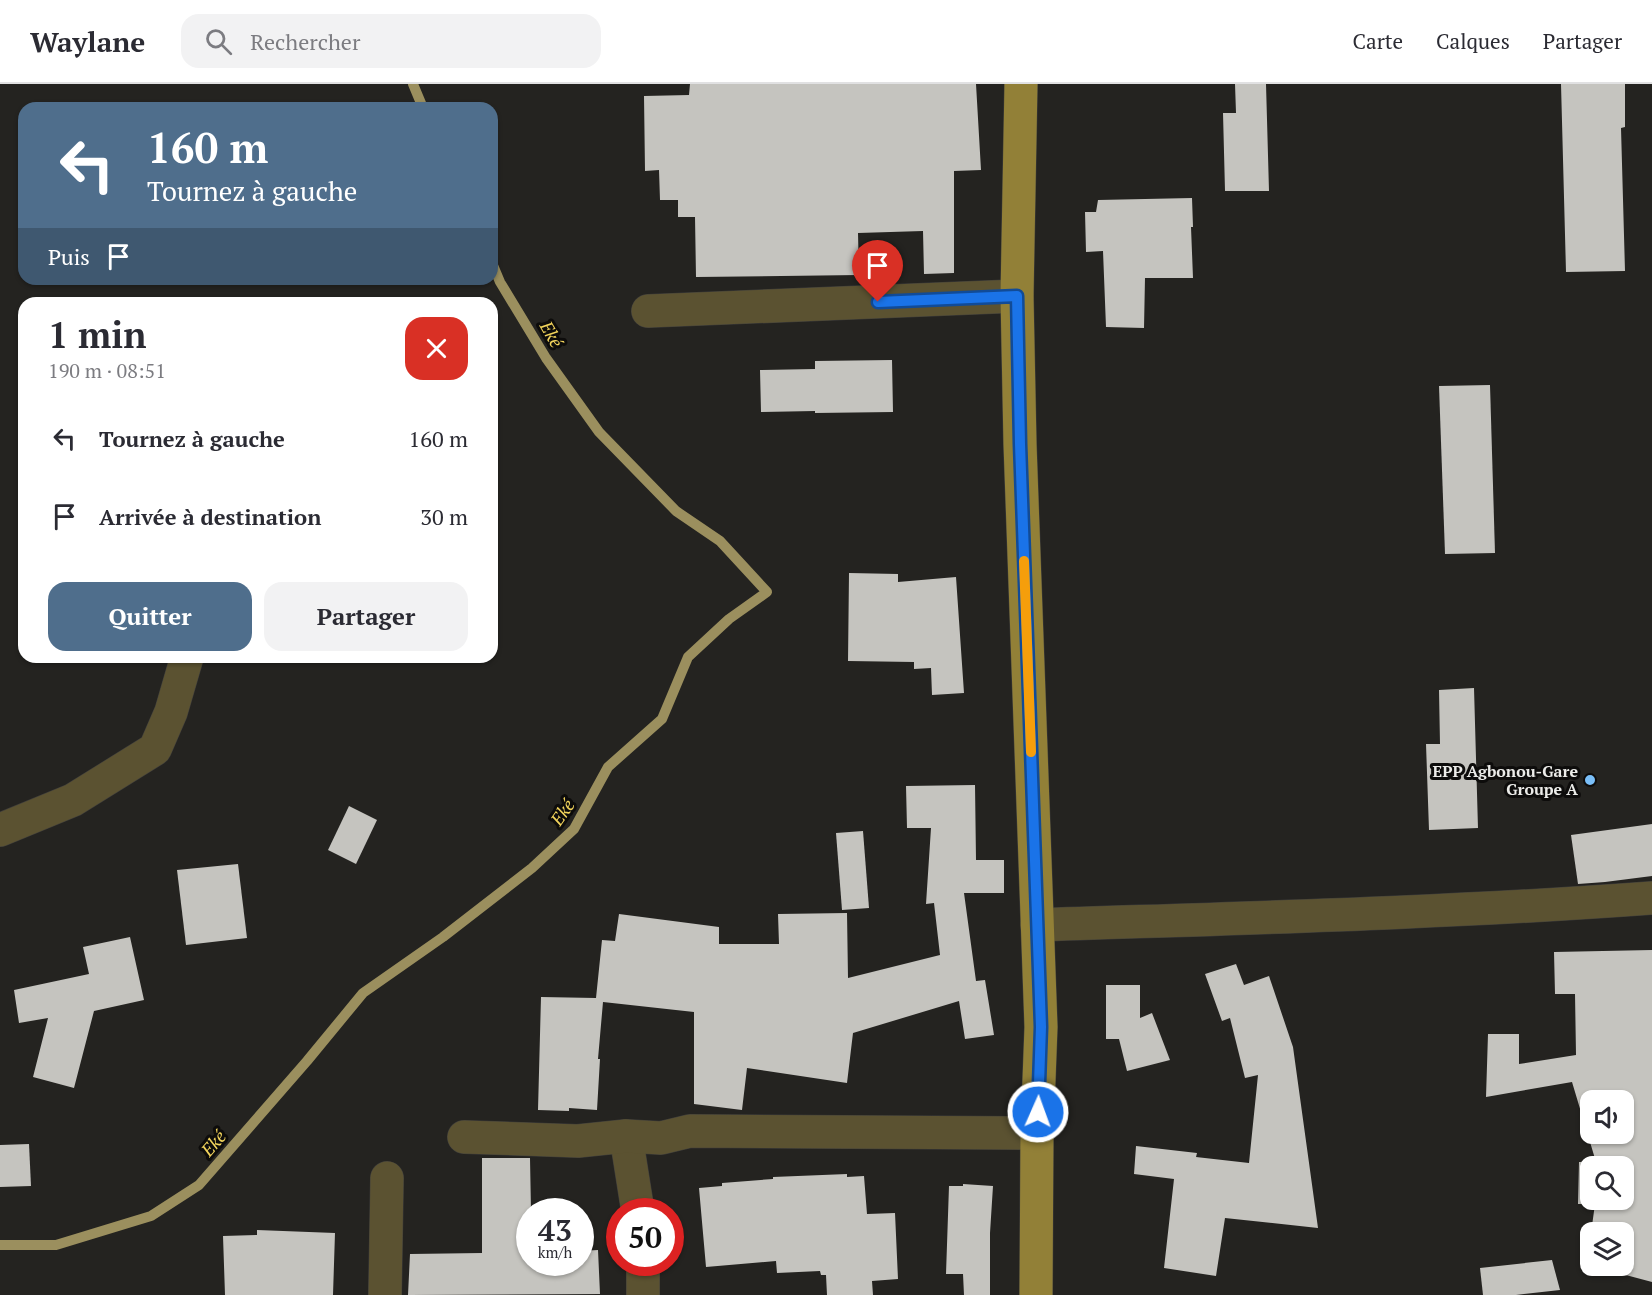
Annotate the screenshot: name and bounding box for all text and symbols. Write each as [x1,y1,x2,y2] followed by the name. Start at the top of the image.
[181,14,601,68] search box
[30,23,145,60] text: Waylane
[202,25,235,58] icon: search
[250,27,360,56] text: Rechercher
[1353,27,1403,55] text: Carte
[1436,27,1510,55] text: Calques
[1543,27,1622,55] text: Partager
[147,119,268,175] text: 160 m
[48,126,126,204] icon: left
[147,173,357,209] text: Tournez à gauche
[102,240,135,273] icon: arrive
[852,240,903,302] pin
[48,242,90,271] text: Puis
[861,249,894,282] icon: arrive
[48,311,146,358] text: 1 min
[534,315,570,352] water label: Eké
[405,317,468,380] button: close
[48,357,166,384] text: 190 m · 08:51
[48,422,81,455] icon: left
[99,424,285,453] text: Tournez à gauche
[408,424,468,453] text: 160 m
[48,500,81,533] icon: arrive
[99,502,321,531] text: Arrivée à destination
[420,502,468,531] text: 30 m
[48,582,252,651] button: Quitter
[264,582,468,651] button: Partager
[1433,760,1578,800] place label: EPP Agbonou-Gare Groupe A
[1583,773,1597,787] marker: EPP Agbonou-Gare Groupe A
[544,793,580,831] water label: Eké
[1006,1080,1070,1144] position arrow
[1580,1090,1634,1276] map controls
[1580,1090,1634,1144] button: sound
[194,1124,231,1162] water label: Eké
[1580,1156,1634,1210] button: search
[606,1198,684,1276] speed limit sign: 50
[538,1210,572,1250] text: 43
[1580,1222,1634,1276] button: layers
[538,1242,572,1262] text: km/h

